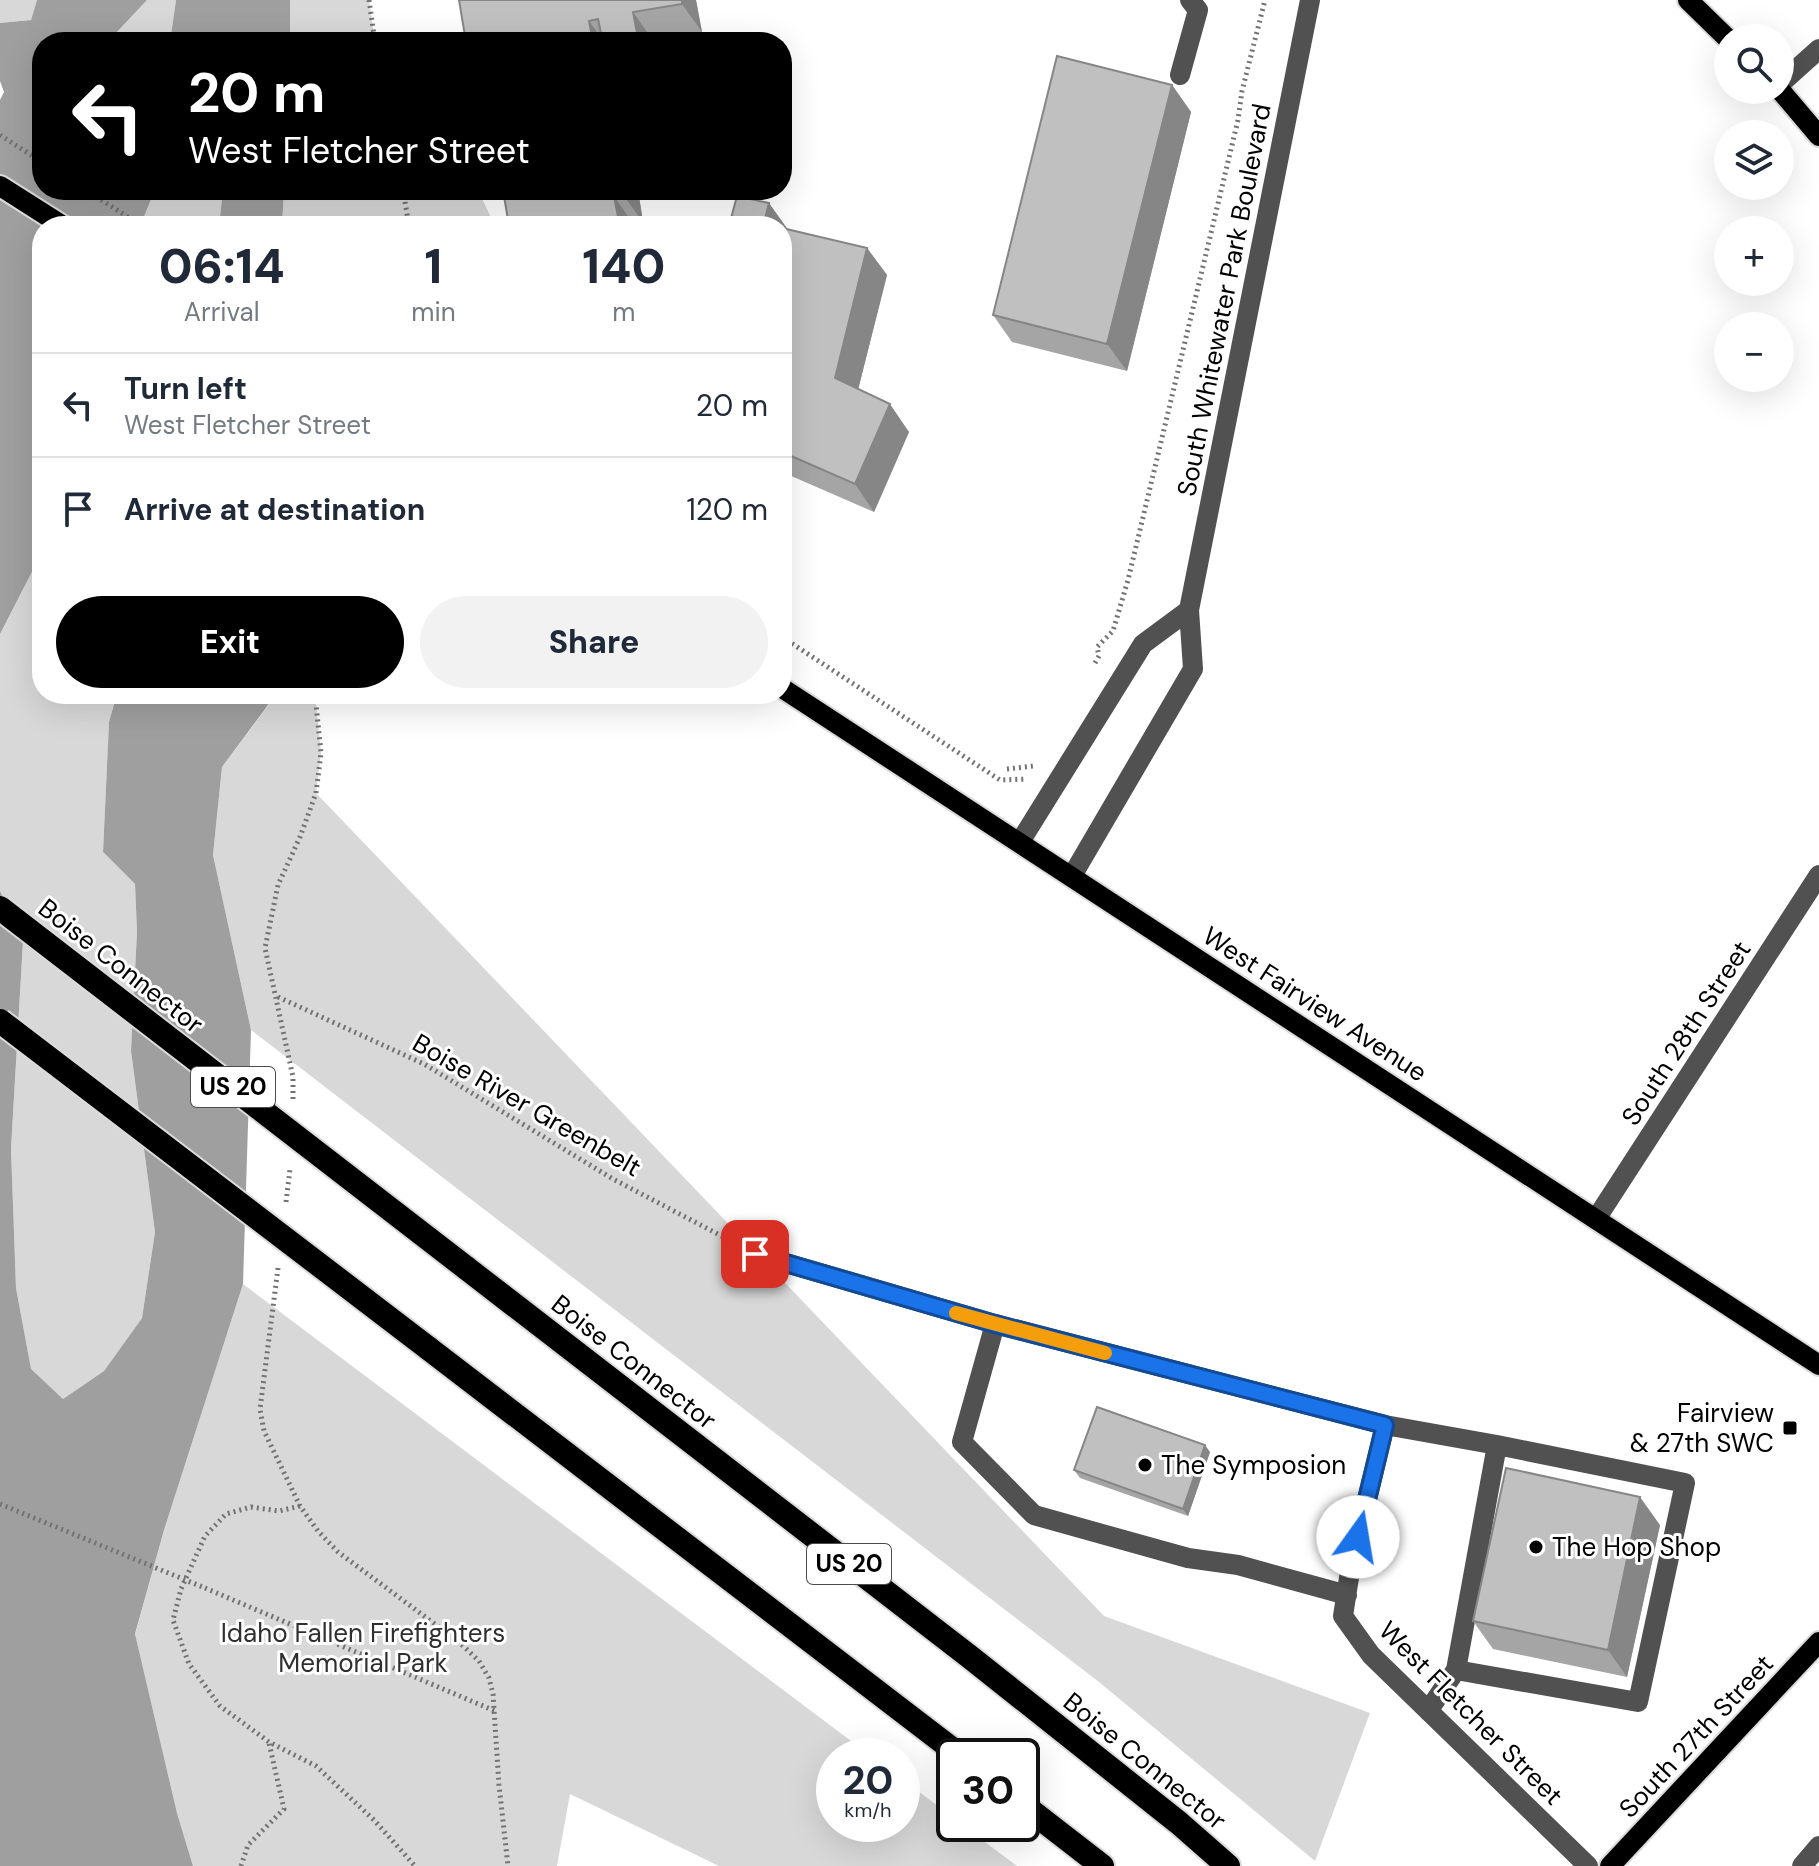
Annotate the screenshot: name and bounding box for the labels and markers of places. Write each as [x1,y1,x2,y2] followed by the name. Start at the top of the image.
[721,1220,789,1288] pin
[1630,1396,1774,1460] place label: Fairview & 27th SWC
[1781,1419,1799,1437] marker: Fairview & 27th SWC
[1161,1448,1346,1482] place label: The Symposion
[1136,1456,1154,1474] marker: The Symposion
[1552,1530,1721,1564] place label: The Hop Shop
[1527,1538,1545,1556] marker: The Hop Shop

